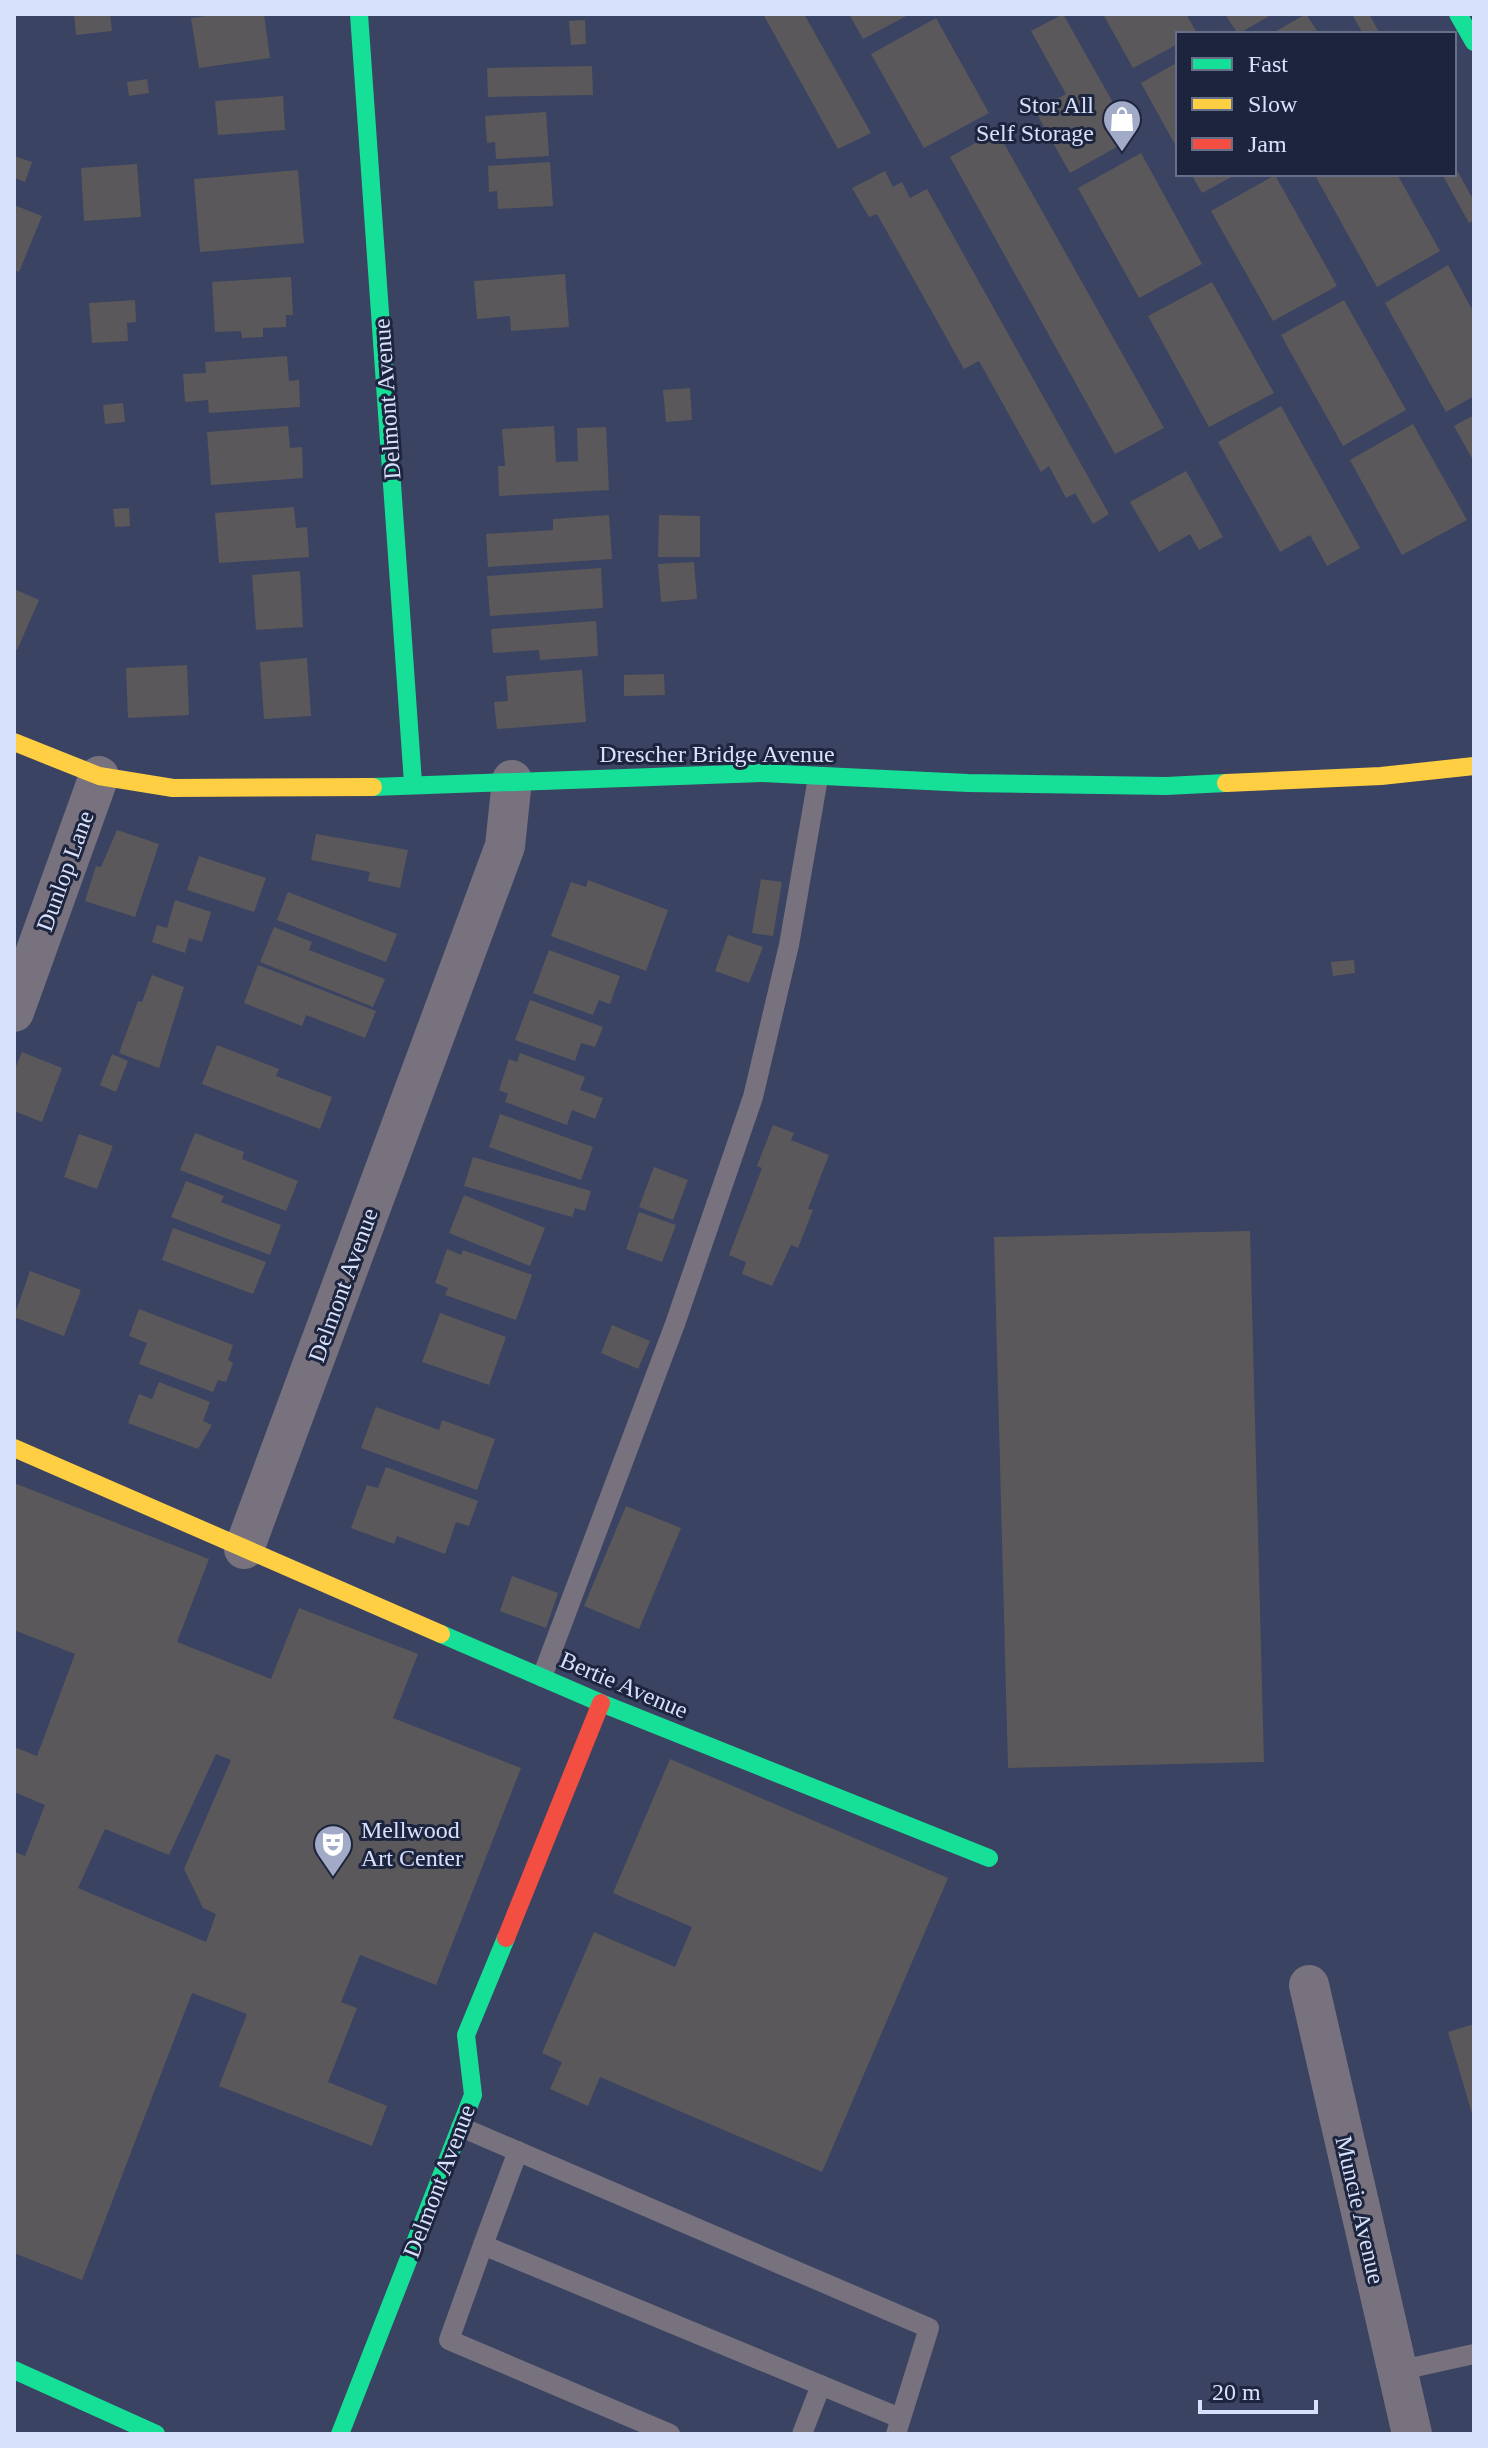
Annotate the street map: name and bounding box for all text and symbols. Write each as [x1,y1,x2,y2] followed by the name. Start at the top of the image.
[1176,32,1456,176] legend
[1248,51,1288,77] text: Fast
[1248,91,1298,117] text: Slow
[976,92,1094,146] place label: Stor All Self Storage
[1101,98,1143,153] shop icon: Stor All Self Storage
[1248,131,1287,157] text: Jam
[368,318,406,480] street label: Delmont Avenue
[599,741,835,767] street label: Drescher Bridge Avenue
[31,807,99,935] street label: Dunlop Lane
[303,1205,383,1365] street label: Delmont Avenue
[556,1646,692,1724] street label: Bertie Avenue
[361,1817,463,1871] place label: Mellwood Art Center
[312,1823,354,1878] theatre icon: Mellwood Art Center
[398,2101,480,2261] street label: Delmont Avenue
[1330,2134,1390,2286] street label: Muncie Avenue
[1200,2364,1316,2414] scale bar
[1212,2379,1261,2405] text: 20 m

